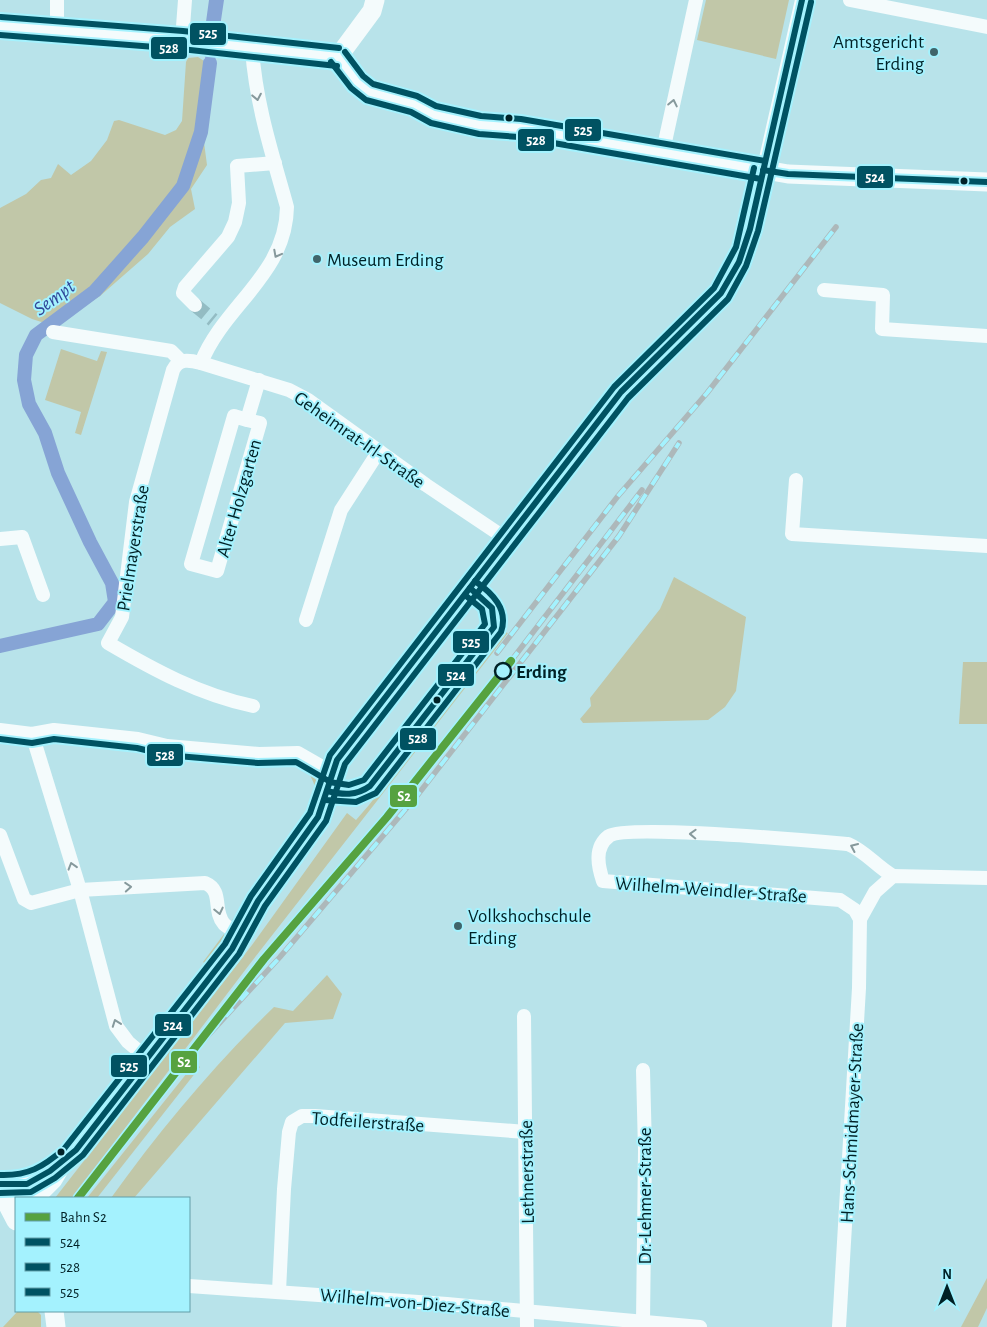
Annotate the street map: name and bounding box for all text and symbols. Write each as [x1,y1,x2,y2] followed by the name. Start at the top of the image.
[189,22,227,46] line badge: 525
[199,27,217,41] text: 525
[833,33,925,74] place label: Amtsgericht Erding
[150,36,188,60] line badge: 528
[159,42,179,56] text: 528
[928,46,940,58] marker: Amtsgericht Erding
[251,93,261,102] one-way arrow
[667,98,678,107] one-way arrow
[504,113,514,123] unlabelled marker
[564,118,602,142] line badge: 525
[574,124,592,138] text: 525
[517,128,555,152] line badge: 528
[526,134,546,148] text: 528
[856,165,894,189] line badge: 524
[865,171,885,185] text: 524
[959,176,969,186] unlabelled marker
[273,248,283,257] one-way arrow
[327,251,444,270] place label: Museum Erding
[311,253,323,265] marker: Museum Erding
[30,276,79,319] water label: Sempt
[290,388,428,492] street label: Geheimrat-Irl-Straße
[213,437,265,560] street label: Alter Holzgarten
[114,484,153,613] street label: Prielmayerstraße
[452,630,490,654] line badge: 525
[462,636,480,650] text: 525
[494,662,512,680] marker: Erding
[437,663,475,687] line badge: 524
[516,663,567,682] place label: Erding
[446,669,466,683] text: 524
[432,695,442,705] unlabelled marker
[399,727,437,751] line badge: 528
[408,732,428,746] text: 528
[146,743,184,767] line badge: 528
[155,749,175,763] text: 528
[389,784,418,808] line badge: S2
[397,790,411,804] text: S2
[689,829,696,839] one-way arrow
[850,843,859,854] one-way arrow
[68,862,78,871] one-way arrow
[614,874,807,907] street label: Wilhelm-Weindler-Straße
[125,882,133,893] one-way arrow
[213,906,224,915] one-way arrow
[468,907,591,948] place label: Volkshochschule Erding
[452,920,464,932] marker: Volkshochschule Erding
[154,1013,192,1037] line badge: 524
[112,1019,122,1027] one-way arrow
[163,1019,183,1033] text: 524
[838,1023,867,1223] street label: Hans-Schmidmayer-Straße
[170,1050,198,1074] line badge: S2
[110,1054,148,1078] line badge: 525
[177,1056,191,1070] text: S2
[120,1060,138,1074] text: 525
[311,1109,425,1136] street label: Todfeilerstraße
[517,1120,538,1224] street label: Lethnerstraße
[636,1128,655,1264] street label: Dr.-Lehmer-Straße
[56,1147,66,1157] unlabelled marker
[15,1197,190,1312] legend
[60,1210,107,1225] text: Bahn S2
[60,1235,80,1250] text: 524
[60,1260,80,1275] text: 528
[922,1262,972,1312] north arrow
[942,1268,952,1282] text: N
[60,1285,79,1300] text: 525
[319,1286,511,1321] street label: Wilhelm-von-Diez-Straße

